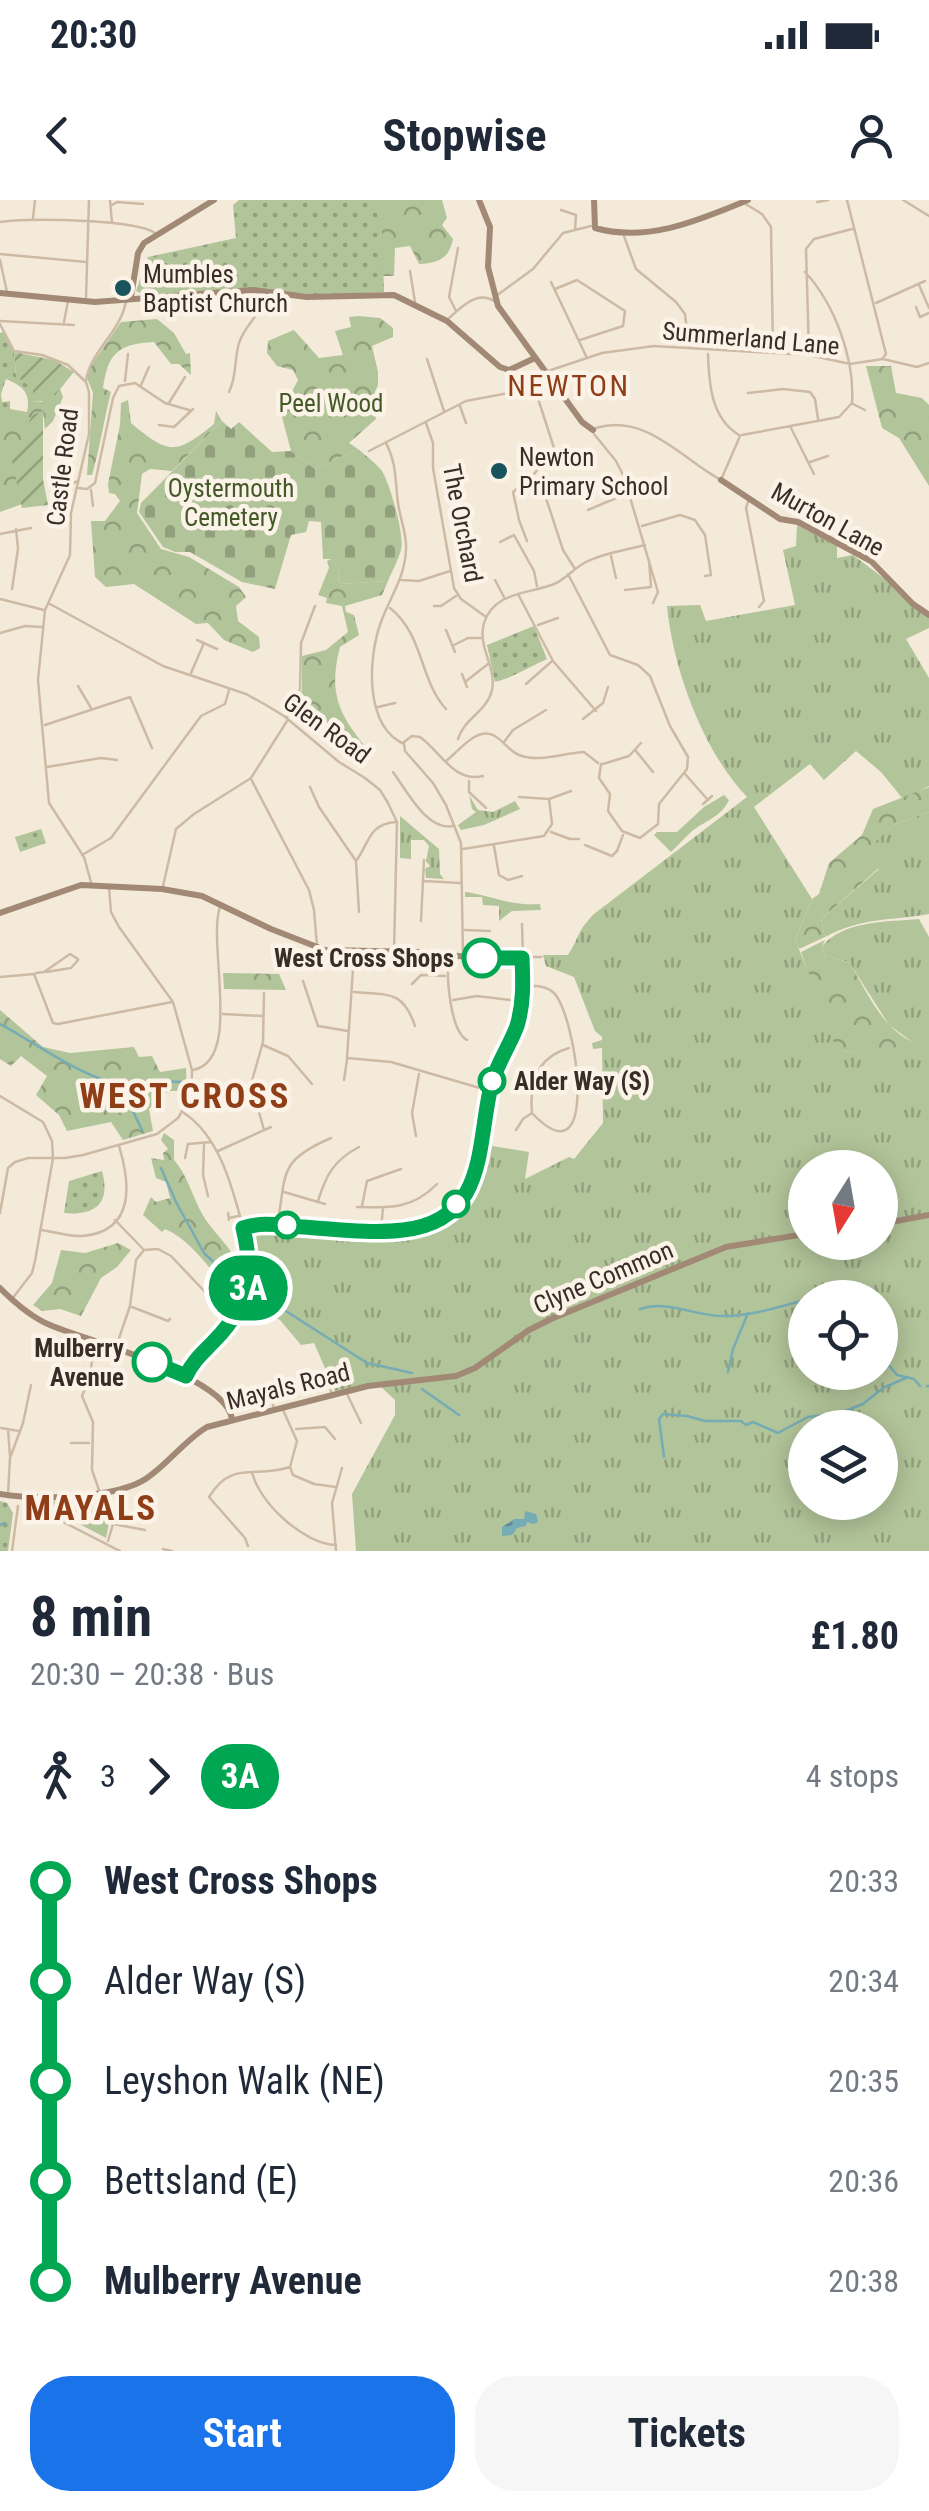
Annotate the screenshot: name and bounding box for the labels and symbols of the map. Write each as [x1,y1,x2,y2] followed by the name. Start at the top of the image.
[143,260,288,318] place label: Mumbles Baptist Church
[112,277,134,299] marker: Mumbles Baptist Church
[661,316,841,361] street label: Summerland Lane
[507,368,631,403] district label: NEWTON
[279,389,383,418] park label: Peel Wood
[41,407,84,528] street label: Castle Road
[519,443,668,501] place label: Newton Primary School
[488,460,510,482] marker: Newton Primary School
[437,461,488,585] street label: The Orchard
[168,474,294,532] park label: Oystermouth Cemetery
[766,477,889,562] street label: Murton Lane
[278,687,376,770] street label: Glen Road
[463,939,501,977] marker: West Cross Shops
[274,944,454,973] place label: West Cross Shops
[514,1067,650,1096] place label: Alder Way (S)
[479,1068,505,1094] marker: Alder Way (S)
[79,1076,291,1117] district label: WEST CROSS
[788,1150,898,1260] north arrow
[443,1191,469,1217] unlabelled marker
[274,1212,300,1238] unlabelled marker
[529,1235,677,1320] street label: Clyne Common
[203,1256,293,1320] line badge: 3A
[34,1334,124,1392] place label: Mulberry Avenue
[133,1343,171,1381] marker: Mulberry Avenue
[224,1357,353,1416] street label: Mayals Road
[24,1488,158,1529] district label: MAYALS

